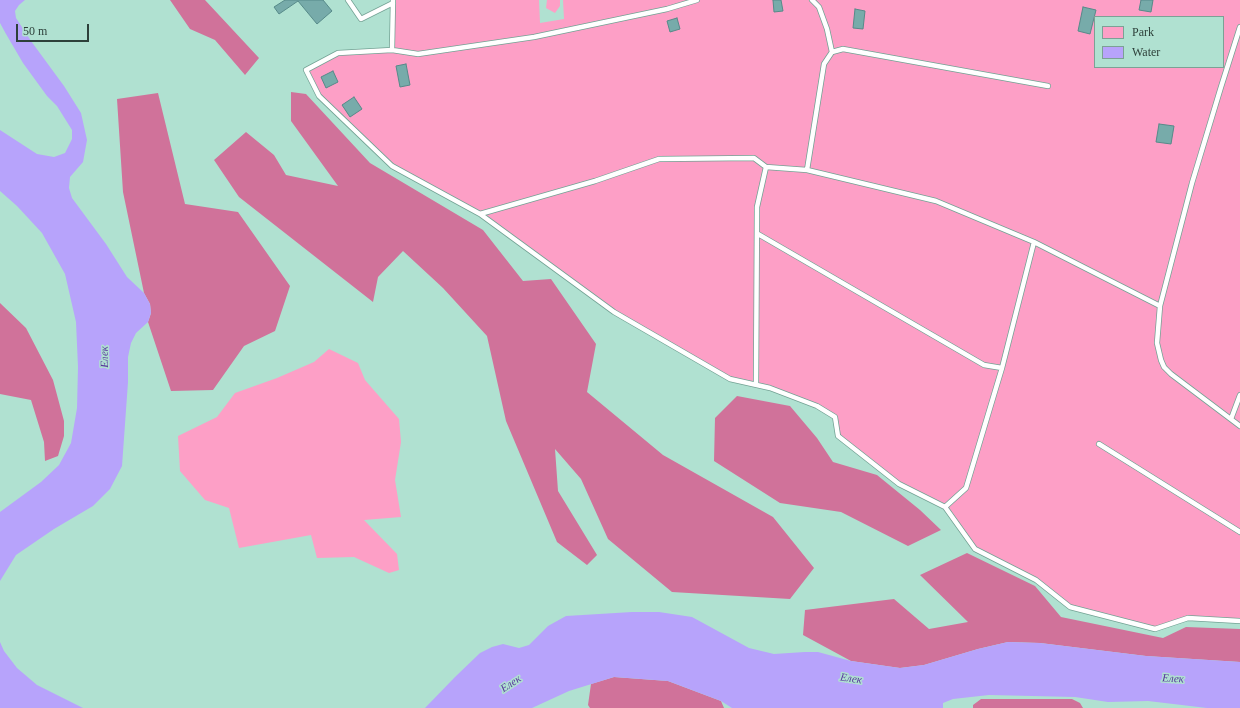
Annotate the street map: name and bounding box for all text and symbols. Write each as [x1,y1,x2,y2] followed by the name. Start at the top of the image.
[18,16,91,42] scale bar
[1094,16,1224,68] legend
[23,24,47,38] text: 50 m
[1132,25,1154,39] text: Park
[1132,45,1160,59] text: Water
[98,346,112,368] water label: Елек
[839,671,863,687] water label: Елек
[498,672,524,696] water label: Елек
[1162,672,1184,686] water label: Елек

